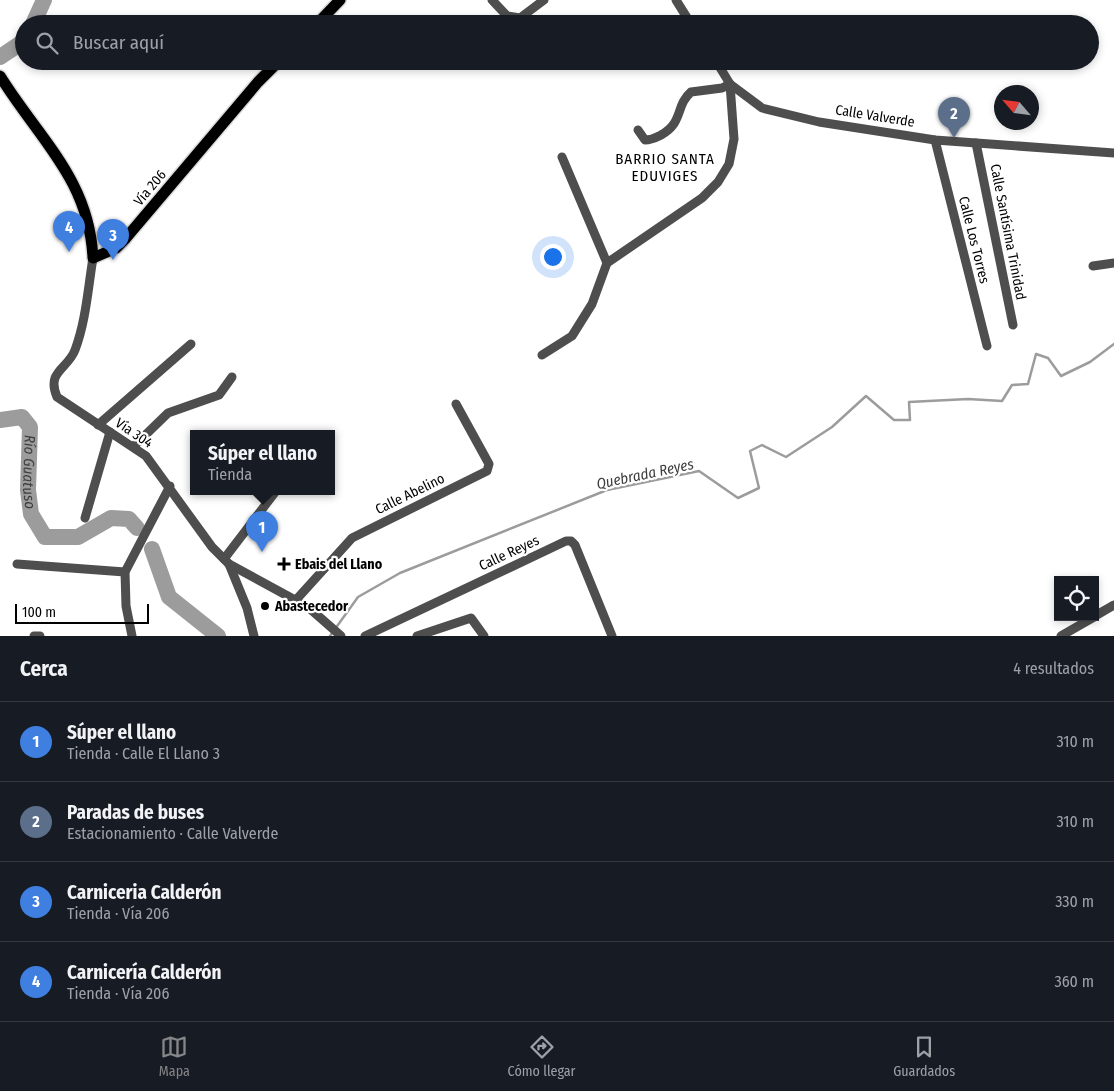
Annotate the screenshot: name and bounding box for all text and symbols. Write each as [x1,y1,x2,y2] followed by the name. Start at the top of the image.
[15,15,1099,70] search box
[33,29,61,57] icon: search
[73,31,164,54] text: Buscar aquí
[994,85,1039,130] north arrow
[938,97,970,138] pin: 2
[834,101,916,131] street label: Calle Valverde
[615,150,715,185] district label: BARRIO SANTA EDUVIGES
[986,163,1030,301] street label: Calle Santísima Trinidad
[130,167,170,209] street label: Vía 206
[955,195,993,285] street label: Calle Los Torres
[53,211,85,252] pin: 4
[97,219,129,260] pin: 3
[540,244,566,270] your location
[112,414,156,452] street label: Vía 304
[190,430,335,495] popup
[19,435,39,510] water label: Río Guatuso
[208,442,317,465] text: Súper el llano
[595,455,696,493] water label: Quebrada Reyes
[208,465,252,484] text: Tienda
[373,470,447,518] street label: Calle Abelino
[246,511,278,552] pin: 1
[476,532,542,574] street label: Calle Reyes
[295,556,383,573] place label: Ebais del Llano
[277,557,291,571] marker: Ebais del Llano
[1054,576,1099,621] map controls
[1054,576,1099,621] button: locate
[274,598,349,615] place label: Abastecedor
[259,600,271,612] marker: Abastecedor
[15,601,149,624] scale bar
[22,604,56,621] text: 100 m
[20,656,68,682] text: Cerca
[1013,659,1094,678] text: 4 resultados
[67,721,176,744] text: Súper el llano
[33,732,39,751] text: 1
[1057,732,1094,751] text: 310 m
[67,744,220,763] text: Tienda · Calle El Llano 3
[67,801,204,824] text: Paradas de buses
[32,812,40,831] text: 2
[1057,812,1094,831] text: 310 m
[67,824,278,843] text: Estacionamiento · Calle Valverde
[67,881,221,904] text: Carniceria Calderón
[32,892,40,911] text: 3
[1055,892,1094,911] text: 330 m
[67,904,169,923] text: Tienda · Vía 206
[67,961,221,984] text: Carnicería Calderón
[32,972,40,991] text: 4
[1054,972,1094,991] text: 360 m
[67,984,169,1003] text: Tienda · Vía 206
[159,1033,190,1080] tab: Mapa
[508,1033,576,1080] tab: Cómo llegar
[893,1033,955,1080] tab: Guardados

